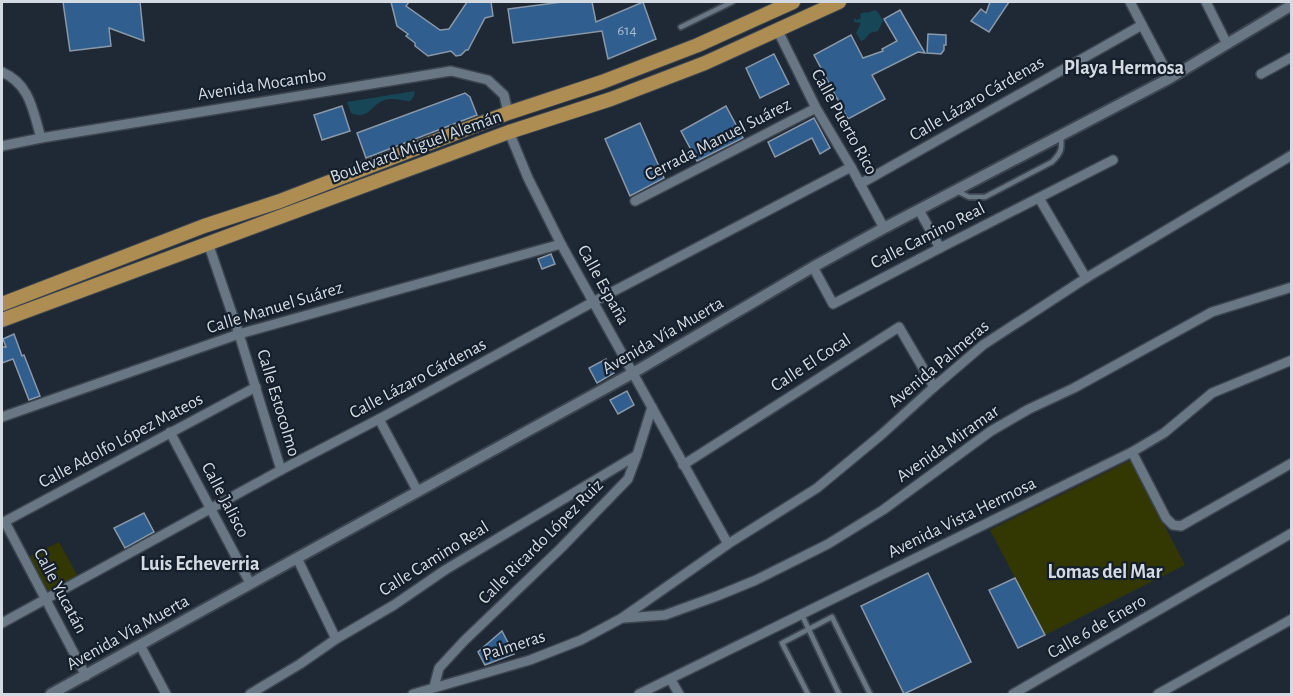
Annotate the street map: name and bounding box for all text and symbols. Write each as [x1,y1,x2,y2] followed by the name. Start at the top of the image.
[617,23,637,38] house number: 614
[907,53,1047,145] street label: Calle Lázaro Cárdenas
[1064,58,1185,78] district label: Playa Hermosa
[196,66,328,104] street label: Avenida Mocambo
[808,66,880,178] street label: Calle Puerto Rico
[642,95,794,185] street label: Cerrada Manuel Suárez
[328,108,504,186] street label: Boulevard Miguel Alemán
[868,199,988,273] street label: Calle Camino Real
[574,242,632,328] street label: Calle España
[205,279,345,337] street label: Calle Manuel Suárez
[599,294,727,378] street label: Avenida Vía Muerta
[885,317,993,411] street label: Avenida Palmeras
[768,331,854,395] street label: Calle El Cocal
[347,335,489,423] street label: Calle Lázaro Cárdenas
[253,347,303,459] street label: Calle Estocolmo
[36,390,206,492] street label: Calle Adolfo López Mateos
[893,402,1003,486] street label: Avenida Miramar
[198,459,252,541] street label: Calle Jalisco
[885,474,1039,562] street label: Avenida Vista Hermosa
[475,476,607,608] street label: Calle Ricardo López Ruiz
[376,518,492,600] street label: Calle Camino Real
[30,545,90,637] street label: Calle Yucatán
[140,554,260,574] district label: Luis Echeverria
[1047,562,1163,582] district label: Lomas del Mar
[1045,591,1150,662] street label: Calle 6 de Enero
[64,592,192,674] street label: Avenida Vía Muerta
[480,627,548,665] street label: Palmeras

